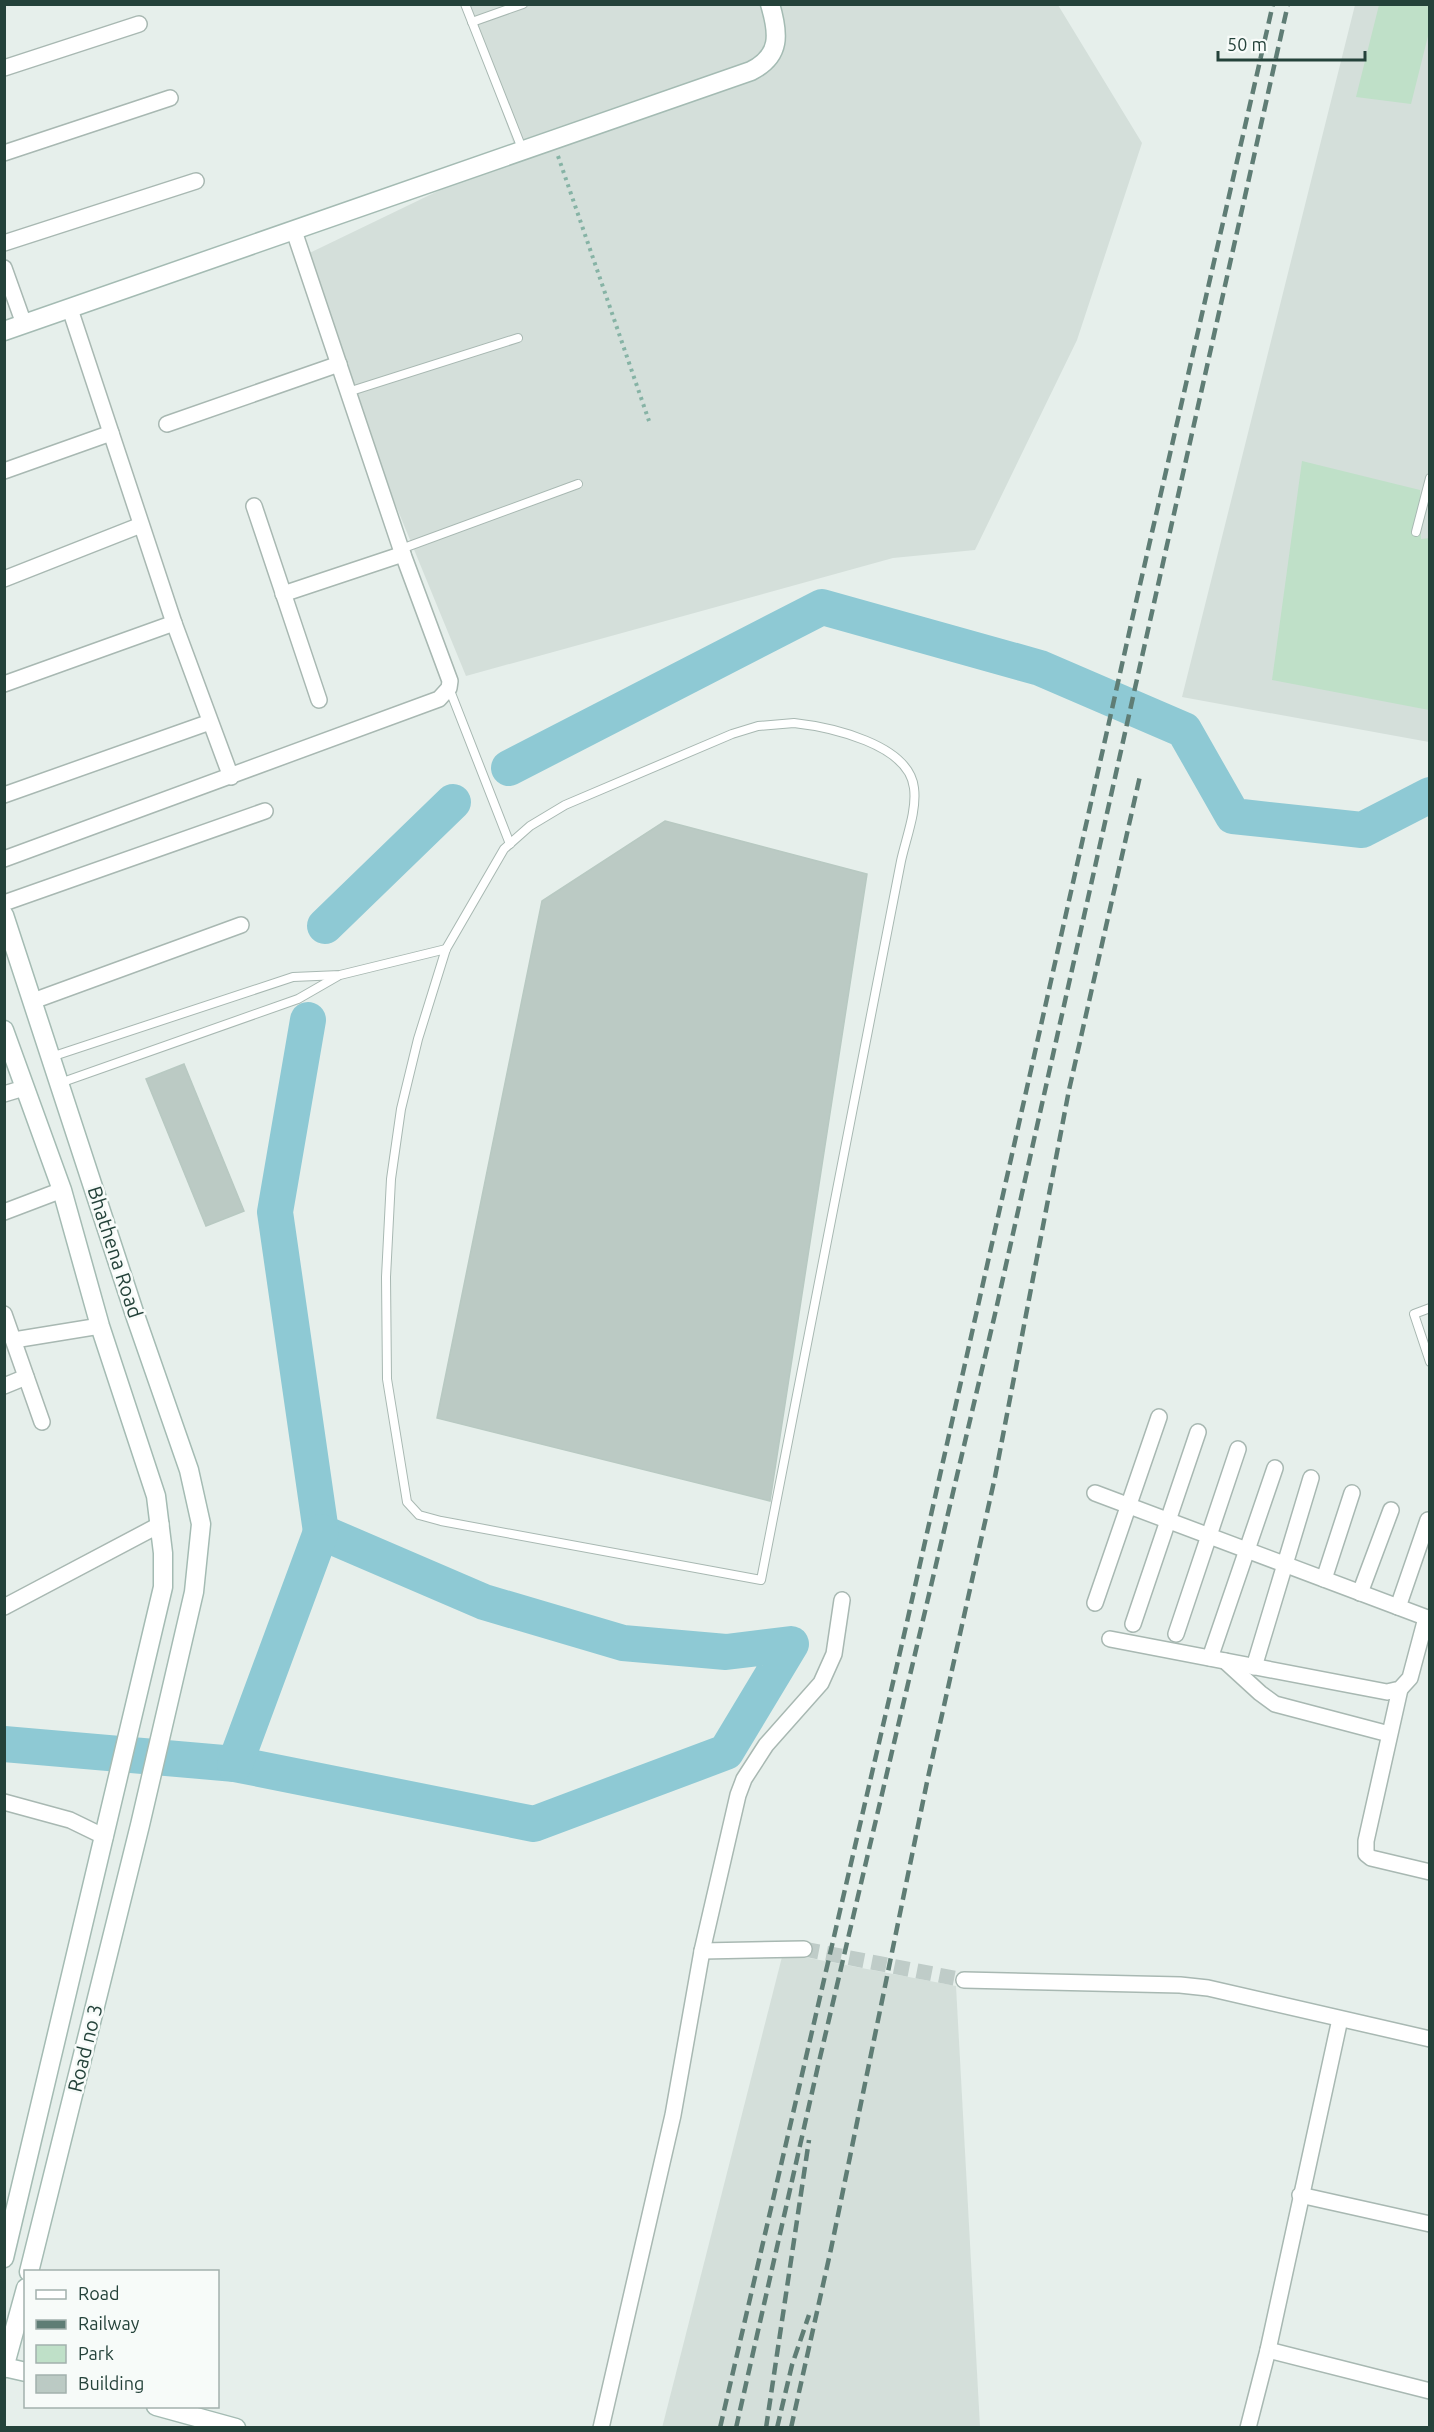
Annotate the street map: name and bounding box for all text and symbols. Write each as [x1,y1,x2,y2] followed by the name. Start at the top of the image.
[1218,24,1365,62] scale bar
[1227,34,1267,54] text: 50 m
[83,1183,148,1321] street label: Bhathena Road
[63,2002,107,2094] street label: Road no 3
[24,2270,219,2408] legend
[78,2283,120,2303] text: Road
[78,2313,140,2333] text: Railway
[78,2343,114,2363] text: Park
[78,2373,144,2393] text: Building

